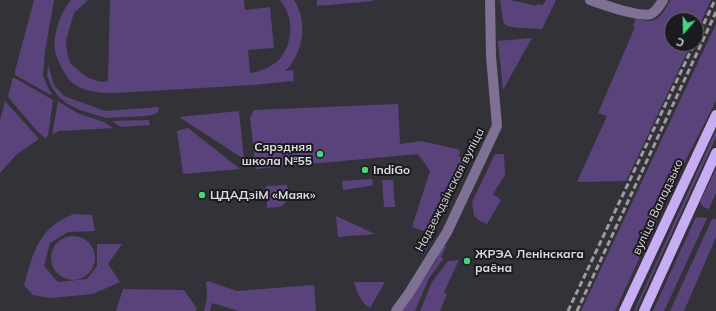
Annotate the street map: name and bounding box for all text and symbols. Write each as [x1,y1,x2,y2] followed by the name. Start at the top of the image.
[664,12,704,52] north arrow
[674,34,686,50] text: С
[413,126,487,254] street label: Надзеждзінская вуліца
[242,140,312,168] place label: Сярэдняя школа №55
[315,149,325,159] marker: Сярэдняя школа №55
[630,157,686,257] street label: вуліца Валадзько
[373,163,410,177] place label: IndiGo
[360,165,370,175] marker: IndiGo
[210,188,316,202] place label: ЦДАДзіМ «Маяк»
[197,190,207,200] marker: ЦДАДзіМ «Маяк»
[475,247,584,275] place label: ЖРЭА Ленінскага раёна
[462,256,472,266] marker: ЖРЭА Ленінскага раёна

